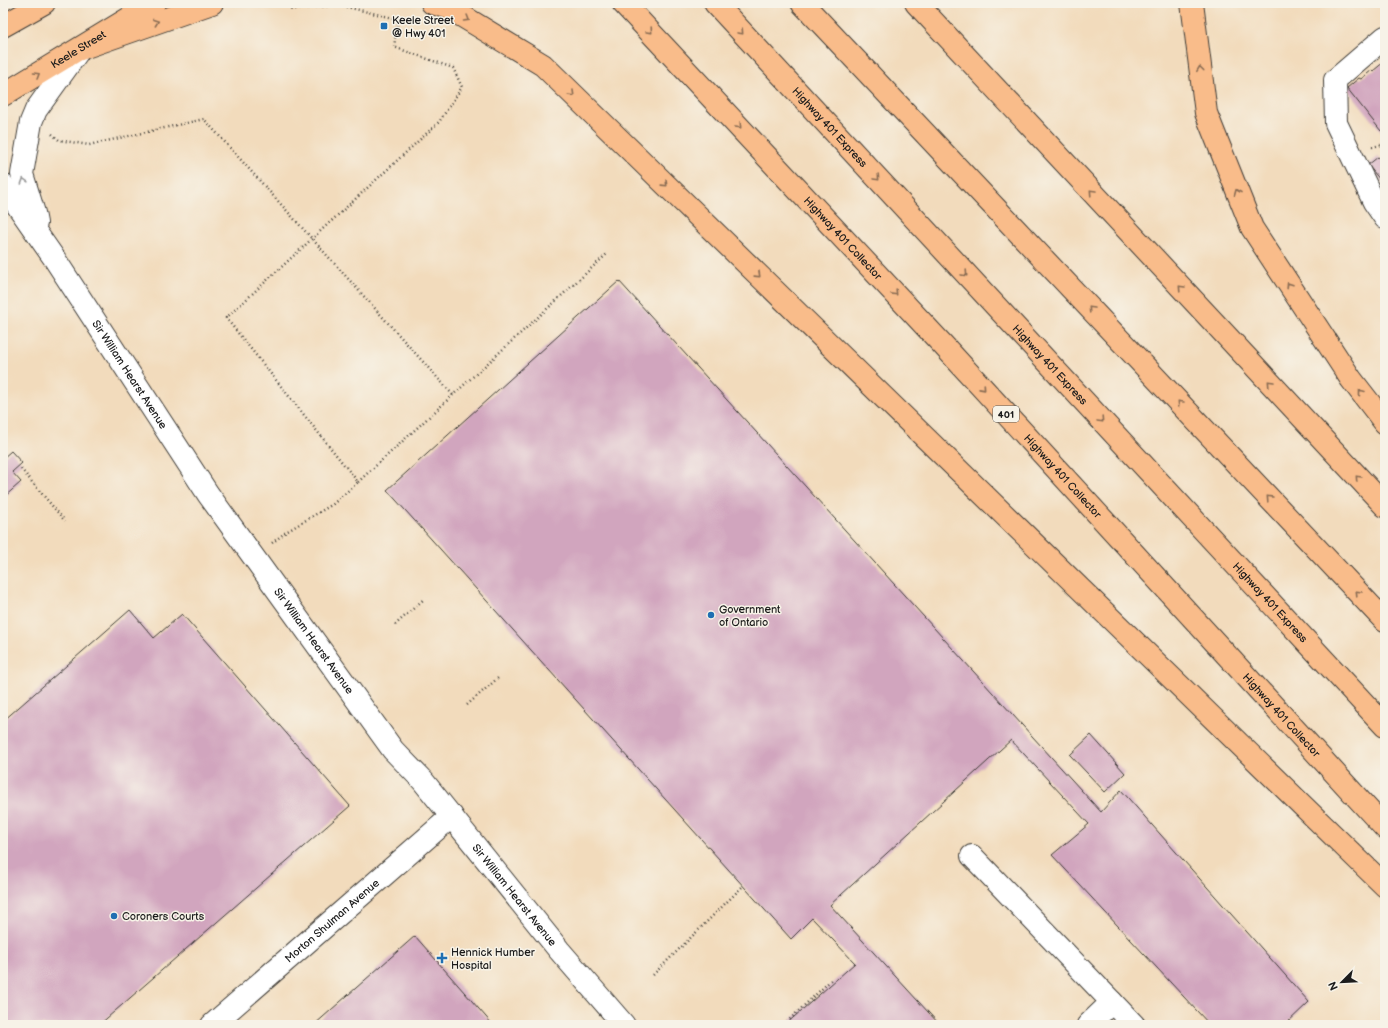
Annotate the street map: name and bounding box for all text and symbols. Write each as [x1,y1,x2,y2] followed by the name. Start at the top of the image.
[392,14,454,40] place label: Keele Street @ Hwy 401
[463,14,470,21] one-way arrow
[153,18,160,26] one-way arrow
[379,21,389,31] marker: Keele Street @ Hwy 401
[645,27,652,34] one-way arrow
[736,27,743,34] one-way arrow
[49,28,109,71] street label: Keele Street
[1196,66,1205,72] one-way arrow
[33,73,40,80] one-way arrow
[789,85,870,170] street label: Highway 401 Express
[567,89,575,97] one-way arrow
[734,122,741,129] one-way arrow
[872,173,880,181] one-way arrow
[20,178,29,185] one-way arrow
[660,180,668,187] one-way arrow
[1234,189,1242,196] one-way arrow
[1090,190,1097,197] one-way arrow
[801,194,885,283] street label: Highway 401 Collector
[961,269,968,276] one-way arrow
[753,270,761,278] one-way arrow
[1287,282,1294,289] one-way arrow
[1179,285,1186,292] one-way arrow
[890,288,897,296] one-way arrow
[1088,306,1095,314] one-way arrow
[89,318,170,432] street label: Sir William Hearst Avenue
[1010,322,1090,408] street label: Highway 401 Express
[1268,380,1275,387] one-way arrow
[978,384,985,391] one-way arrow
[1359,390,1366,397] one-way arrow
[1178,401,1185,408] one-way arrow
[993,406,1019,422] road number: 401
[1097,415,1104,423] one-way arrow
[1021,432,1105,522] street label: Highway 401 Collector
[1356,475,1363,483] one-way arrow
[1266,495,1274,503] one-way arrow
[1230,560,1311,646] street label: Highway 401 Express
[271,586,357,697] street label: Sir William Hearst Avenue
[1356,590,1363,597] one-way arrow
[719,603,781,629] place label: Government of Ontario
[706,610,716,620] marker: Government of Ontario
[1240,671,1324,761] street label: Highway 401 Collector
[469,842,559,949] street label: Sir William Hearst Avenue
[282,876,382,966] street label: Morton Shulman Avenue
[122,910,205,923] place label: Coroners Courts
[109,911,119,921] marker: Coroners Courts
[451,946,536,972] place label: Hennick Humber Hospital
[436,952,448,964] marker: Hennick Humber Hospital
[1322,962,1362,1002] north arrow
[1326,979,1341,992] text: N

